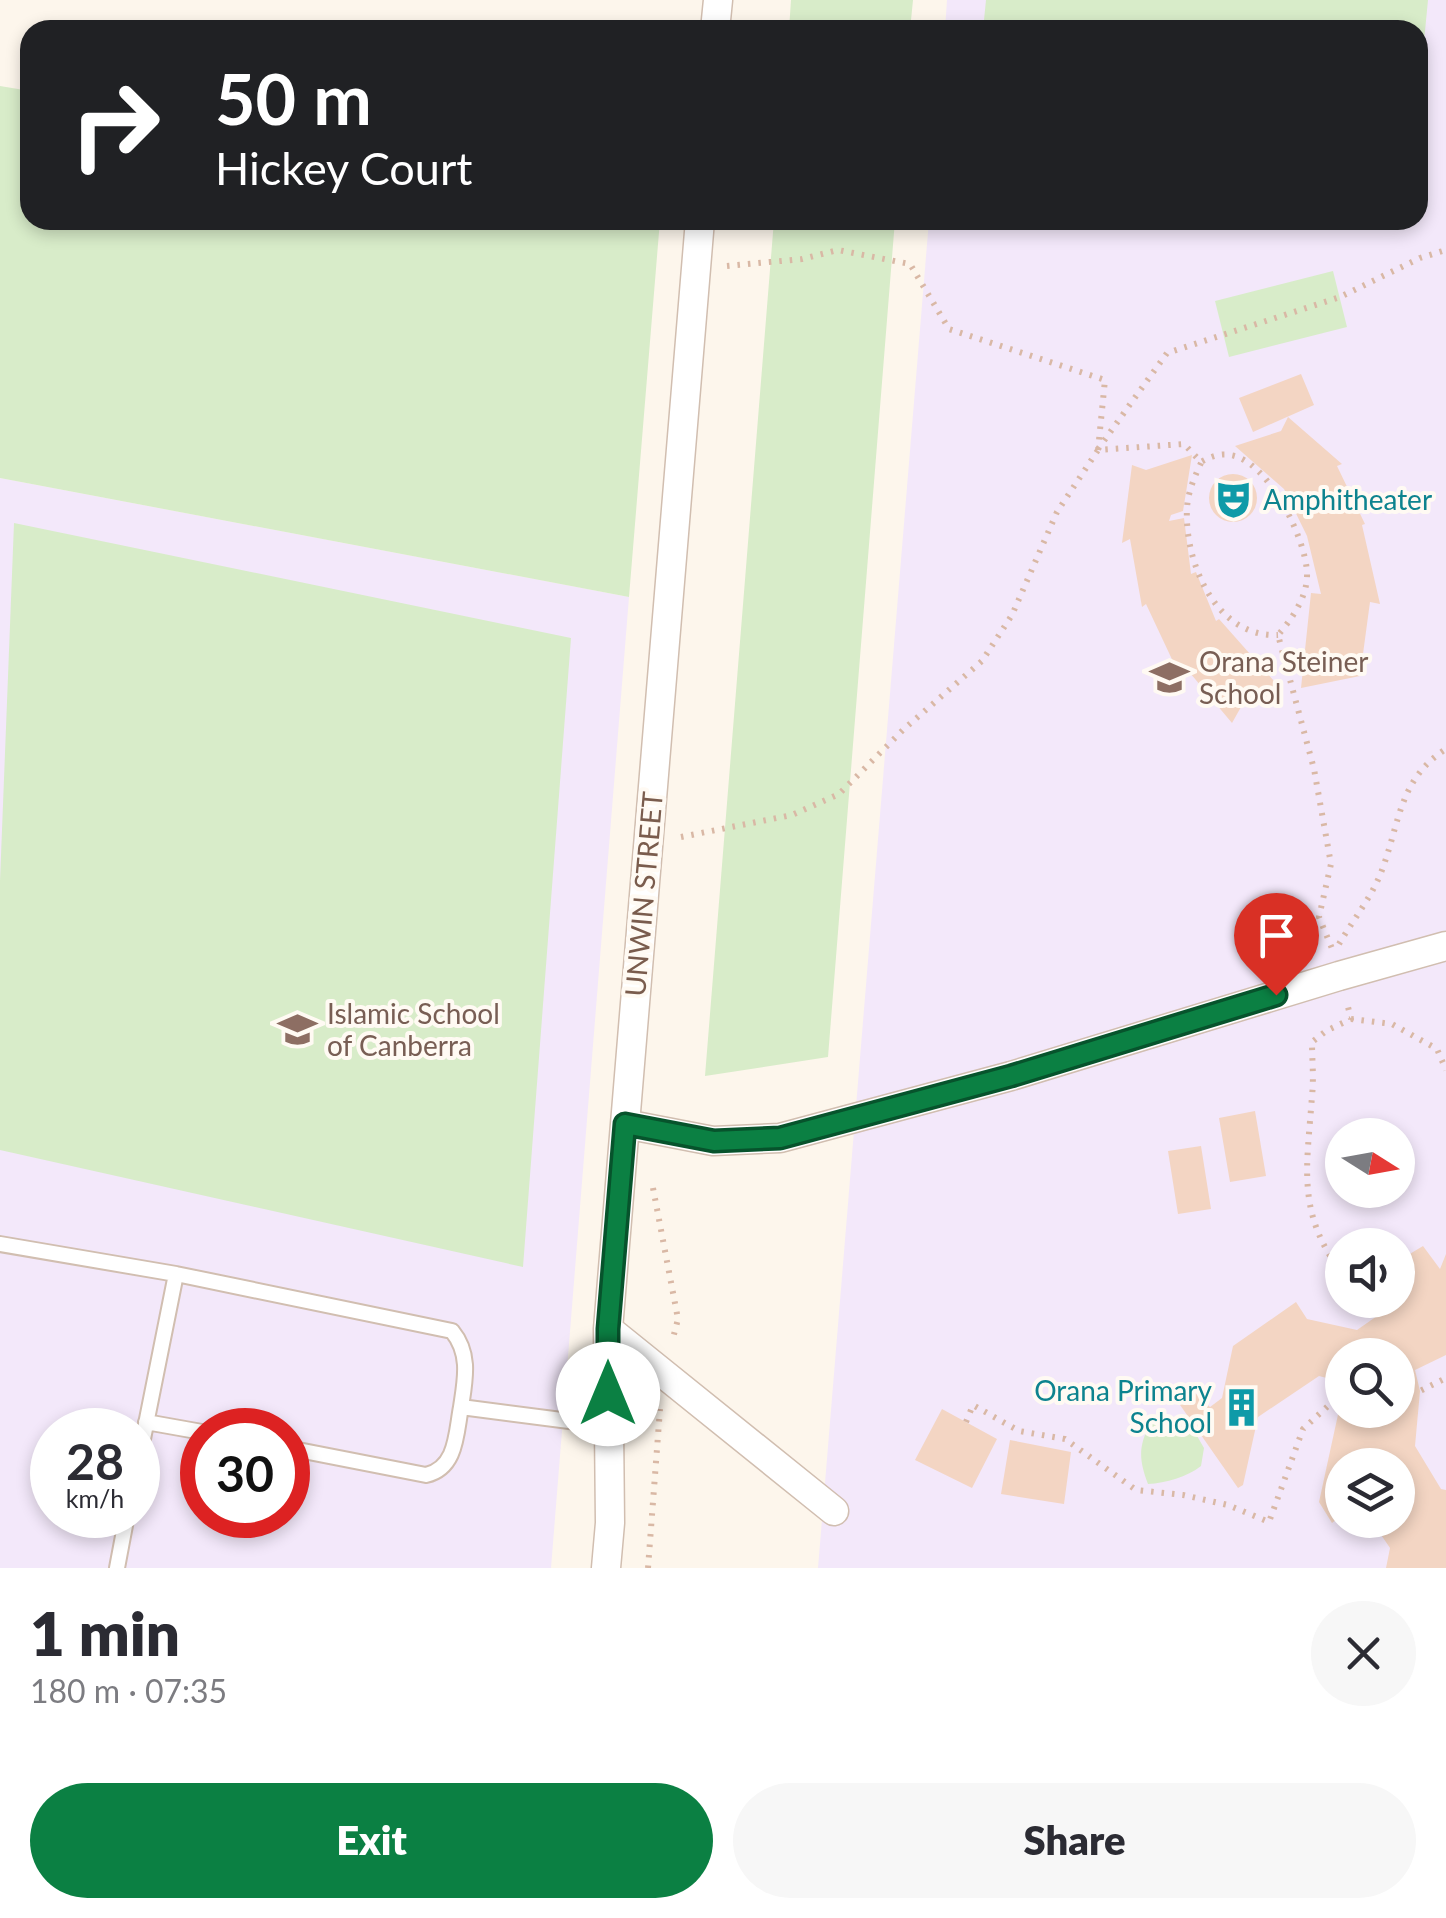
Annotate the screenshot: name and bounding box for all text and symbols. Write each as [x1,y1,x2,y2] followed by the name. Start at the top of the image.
[215,56,372,140] text: 50 m
[50,60,180,190] icon: right
[215,141,472,195] text: Hickey Court
[1212,479,1254,521] theatre icon: Amphitheater
[1263,482,1432,516] place label: Amphitheater
[1199,644,1368,710] place label: Orana Steiner School
[1148,657,1190,699] school or university icon: Orana Steiner School
[617,790,669,998] street label: UNWIN STREET
[1234,893,1319,996] pin
[1249,908,1304,963] icon: arrive
[327,996,500,1062] place label: Islamic School of Canberra
[276,1009,318,1051] school or university icon: Islamic School of Canberra
[1325,1118,1415,1208] north arrow
[1325,1118,1415,1538] map controls
[1325,1228,1415,1318] button: sound
[1325,1338,1415,1428] button: search
[556,1342,660,1446] position arrow
[1034,1373,1213,1439] place label: Orana Primary School
[1221,1386,1263,1428] building icon: Orana Primary School
[180,1408,310,1538] speed limit sign: 30
[66,1431,124,1491] text: 28
[1325,1448,1415,1538] button: layers
[66,1483,124,1513] text: km/h
[30,1597,180,1669] text: 1 min
[1311,1601,1416,1706] button: close
[30,1671,227,1710] text: 180 m · 07:35
[30,1783,713,1898] button: Exit
[733,1783,1416,1898] button: Share

